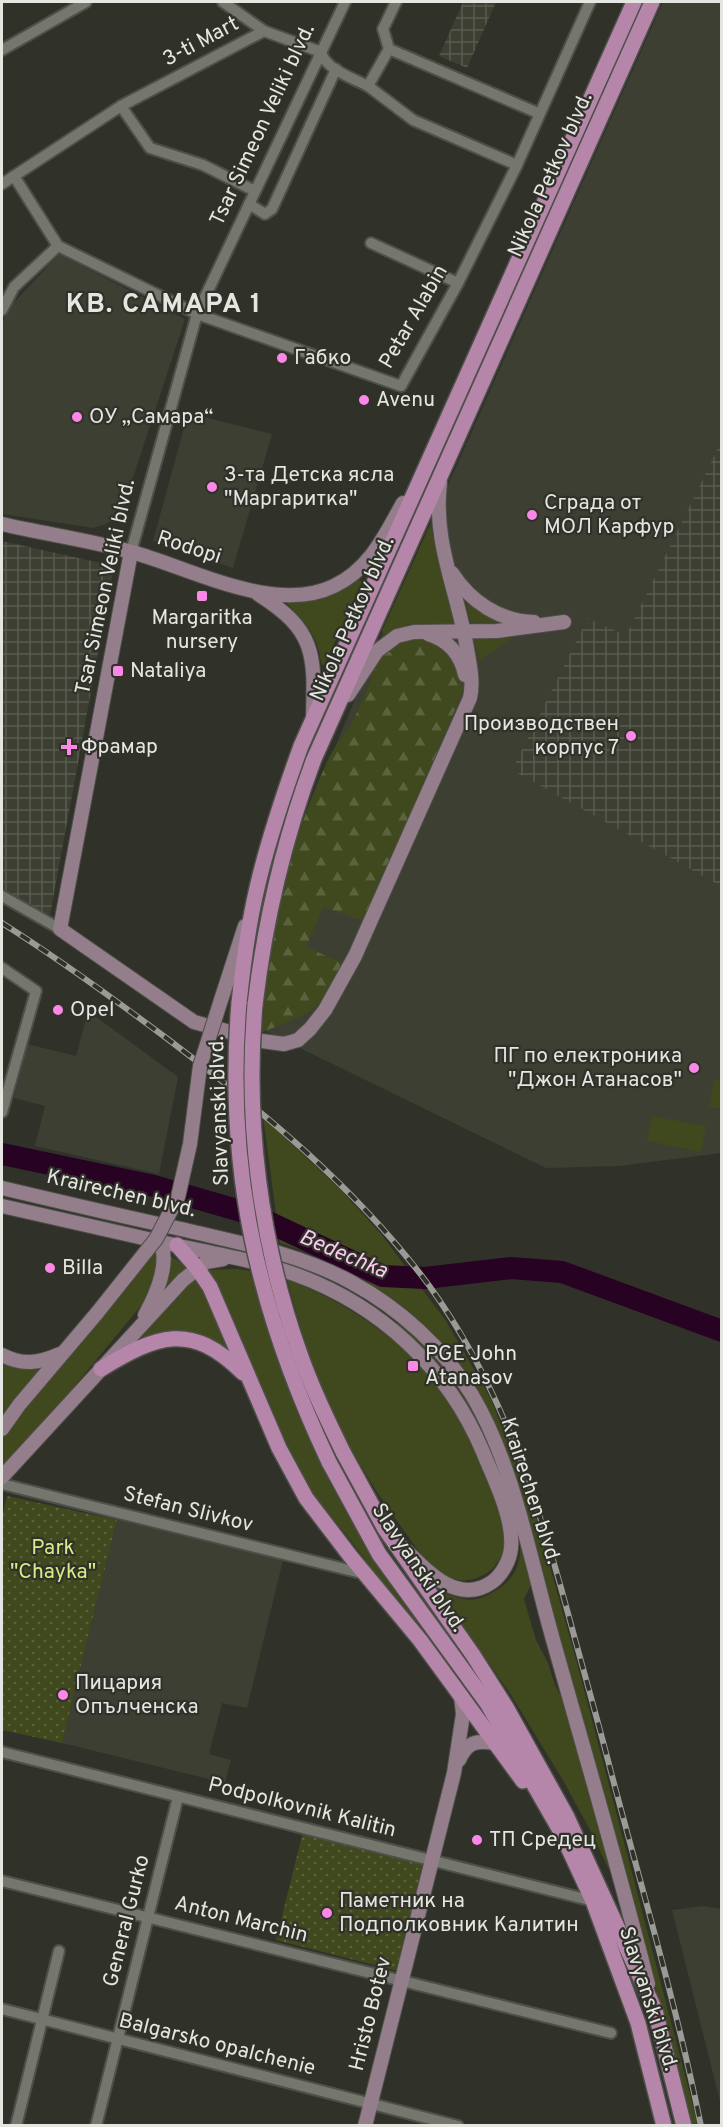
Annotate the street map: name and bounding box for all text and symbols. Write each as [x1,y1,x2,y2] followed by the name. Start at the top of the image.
[158,11,244,73] street label: 3-ti Mart
[204,20,322,230] street label: Tsar Simeon Veliki blvd.
[502,88,600,262] street label: Nikola Petkov blvd.
[373,260,455,374] street label: Petar Alabin
[66,288,262,322] district label: КВ. САМАРА 1
[294,345,351,372] place label: Габко
[275,351,289,365] marker: Габко
[376,387,435,414] place label: Avenu
[357,393,371,407] marker: Avenu
[89,404,213,431] place label: ОУ „Самара“
[70,410,84,424] marker: ОУ „Самара“
[224,462,394,513] place label: 3-та Детска ясла "Маргаритка"
[70,477,142,697] street label: Tsar Simeon Veliki blvd.
[205,480,219,494] marker: 3-та Детска ясла "Маргаритка"
[544,490,674,541] place label: Сграда от МОЛ Карфур
[525,508,539,522] marker: Сграда от МОЛ Карфур
[153,525,225,571] street label: Rodopi
[304,532,402,706] street label: Nikola Petkov blvd.
[195,589,209,603] marker: Margaritka nursery
[151,605,253,656] place label: Margaritka nursery
[130,658,206,685] place label: Nataliya
[111,664,125,678] marker: Nataliya
[464,711,619,762] place label: Производствeн корпус 7
[624,729,638,743] marker: Производствeн корпус 7
[81,734,158,761] place label: Фрамар
[62,740,76,754] marker: Фрамар
[70,997,114,1024] place label: Opel
[51,1003,65,1017] marker: Opel
[204,1036,236,1186] street label: Slavyanski blvd.
[493,1043,682,1094] place label: ПГ по електроника "Джон Атанасов"
[687,1061,701,1075] marker: ПГ по електроника "Джон Атанасов"
[44,1164,198,1224] street label: Krairechen blvd.
[295,1224,392,1286] water label: Bedechka
[62,1255,103,1282] place label: Billa
[43,1261,57,1275] marker: Billa
[425,1341,517,1392] place label: PGE John Atanasov
[406,1359,420,1373] marker: PGE John Atanasov
[494,1414,566,1568] street label: Krairechen blvd.
[120,1481,256,1539] street label: Stefan Slivkov
[365,1498,471,1638] street label: Slavyanski blvd.
[10,1535,96,1586] park label: Park "Chayka"
[75,1670,199,1721] place label: Пицария Опълченска
[56,1688,70,1702] marker: Пицария Опълченска
[205,1772,399,1844] street label: Podpolkovnik Kalitin
[489,1827,596,1854] place label: ТП Средец
[470,1833,484,1847] marker: ТП Средец
[98,1852,156,1990] street label: General Gurko
[339,1888,579,1939] place label: Паметник на Подполковник Калитин
[171,1890,311,1950] street label: Anton Marchin
[320,1906,334,1920] marker: Паметник на Подполковник Калитин
[612,1923,684,2075] street label: Slavyanski blvd.
[344,1954,398,2074] street label: Hristo Botev
[116,2008,318,2082] street label: Balgarsko opalchenie

